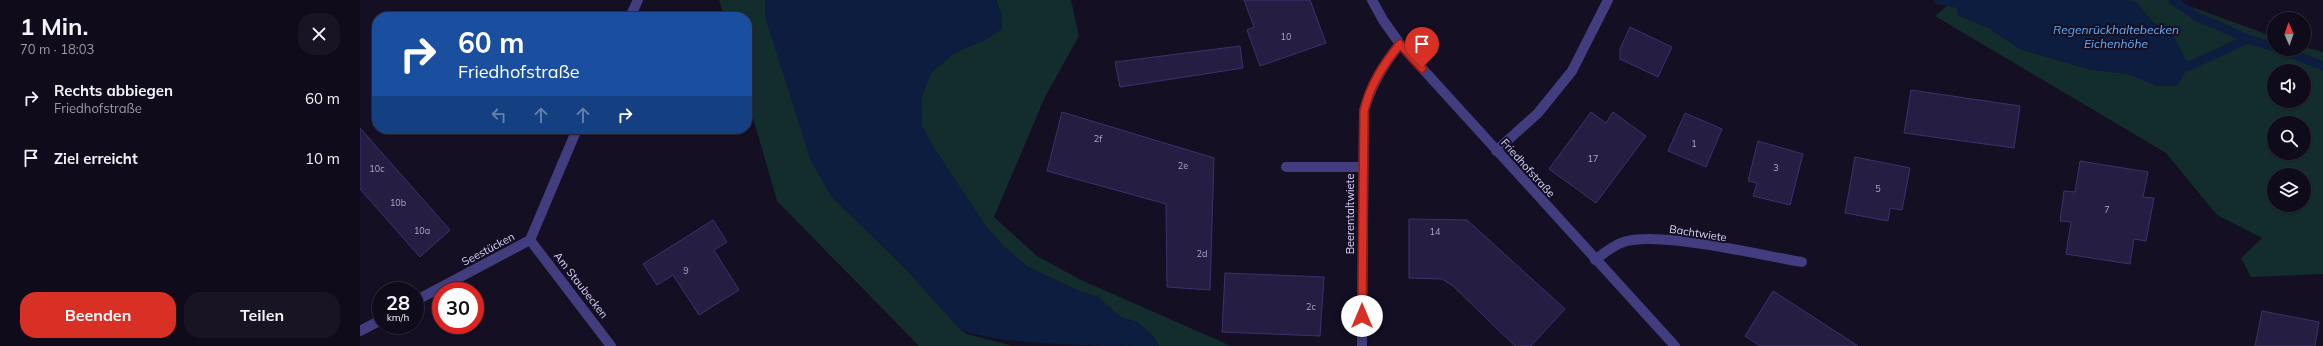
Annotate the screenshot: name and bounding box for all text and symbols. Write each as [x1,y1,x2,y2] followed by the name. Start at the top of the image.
[20,11,89,41] text: 1 Min.
[2267,12,2311,56] north arrow
[2267,12,2311,212] map controls
[298,13,340,55] button: close
[2053,22,2179,51] water label: Regenrückhaltebecken Eichenhöhe
[458,25,524,60] text: 60 m
[1405,27,1439,68] pin
[392,28,444,80] icon: right
[1281,31,1291,42] house number: 10
[1411,33,1433,55] icon: arrive
[20,41,94,57] text: 70 m · 18:03
[458,60,580,83] text: Friedhofstraße
[2267,64,2311,108] button: sound
[54,81,173,100] text: Rechts abbiegen
[20,87,42,109] icon: right
[305,89,340,108] text: 60 m
[54,100,142,116] text: Friedhofstraße
[488,104,510,126] icon: left
[530,104,552,126] icon: ahead
[572,104,594,126] icon: ahead
[614,104,636,126] icon: right
[2267,116,2311,160] button: search
[1094,133,1103,144] house number: 2f
[1498,136,1558,200] street label: Friedhofstraße
[1691,138,1697,149] house number: 1
[20,147,42,169] icon: arrive
[54,149,138,168] text: Ziel erreicht
[305,149,340,168] text: 10 m
[1588,153,1598,164] house number: 17
[1178,160,1188,171] house number: 2e
[1773,162,1779,173] house number: 3
[369,163,385,174] house number: 10c
[2267,168,2311,212] button: layers
[1343,174,1357,254] street label: Beerentaltwiete
[1875,183,1881,194] house number: 5
[390,197,406,208] house number: 10b
[2104,204,2110,215] house number: 7
[1668,222,1728,244] street label: Bachtwiete
[414,225,430,236] house number: 10a
[1430,226,1441,237] house number: 14
[459,229,517,269] street label: Seestücken
[1197,248,1207,259] house number: 2d
[551,249,611,321] street label: Am Staubecken
[683,265,689,276] house number: 9
[432,282,484,334] speed limit sign: 30
[386,290,410,315] text: 28
[20,292,176,338] button: Beenden
[184,292,340,338] button: Teilen
[1341,295,1383,337] position arrow
[1306,301,1316,312] house number: 2c
[387,311,409,324] text: km/h

